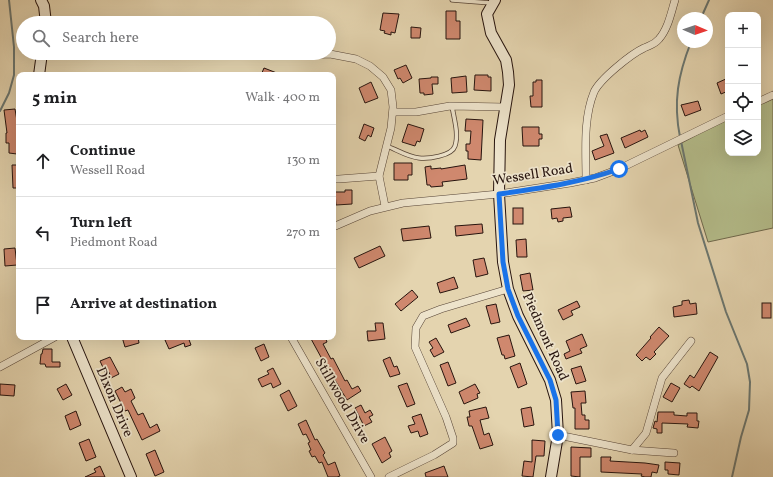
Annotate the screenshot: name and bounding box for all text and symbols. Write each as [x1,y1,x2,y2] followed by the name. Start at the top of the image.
[677,12,713,48] north arrow
[725,12,761,156] map controls
[725,12,761,48] button: +
[16,16,336,60] search box
[30,27,52,49] icon: search
[62,28,139,49] text: Search here
[725,48,761,84] button: −
[725,84,761,120] button: locate
[32,87,77,110] text: 5 min
[245,89,320,107] text: Walk · 400 m
[725,120,761,156] button: layers
[70,141,135,162] text: Continue
[32,150,54,172] icon: ahead
[287,152,320,170] text: 130 m
[492,159,575,191] street label: Wessell Road
[610,160,628,178] route start
[70,162,145,180] text: Wessell Road
[70,213,132,234] text: Turn left
[32,222,54,244] icon: left
[286,224,320,242] text: 270 m
[70,234,158,252] text: Piedmont Road
[517,290,573,384] street label: Piedmont Road
[32,294,54,316] icon: arrive
[70,294,217,315] text: Arrive at destination
[310,355,374,447] street label: Stillwood Drive
[91,364,137,440] street label: Dixon Drive
[549,426,567,444] route end

